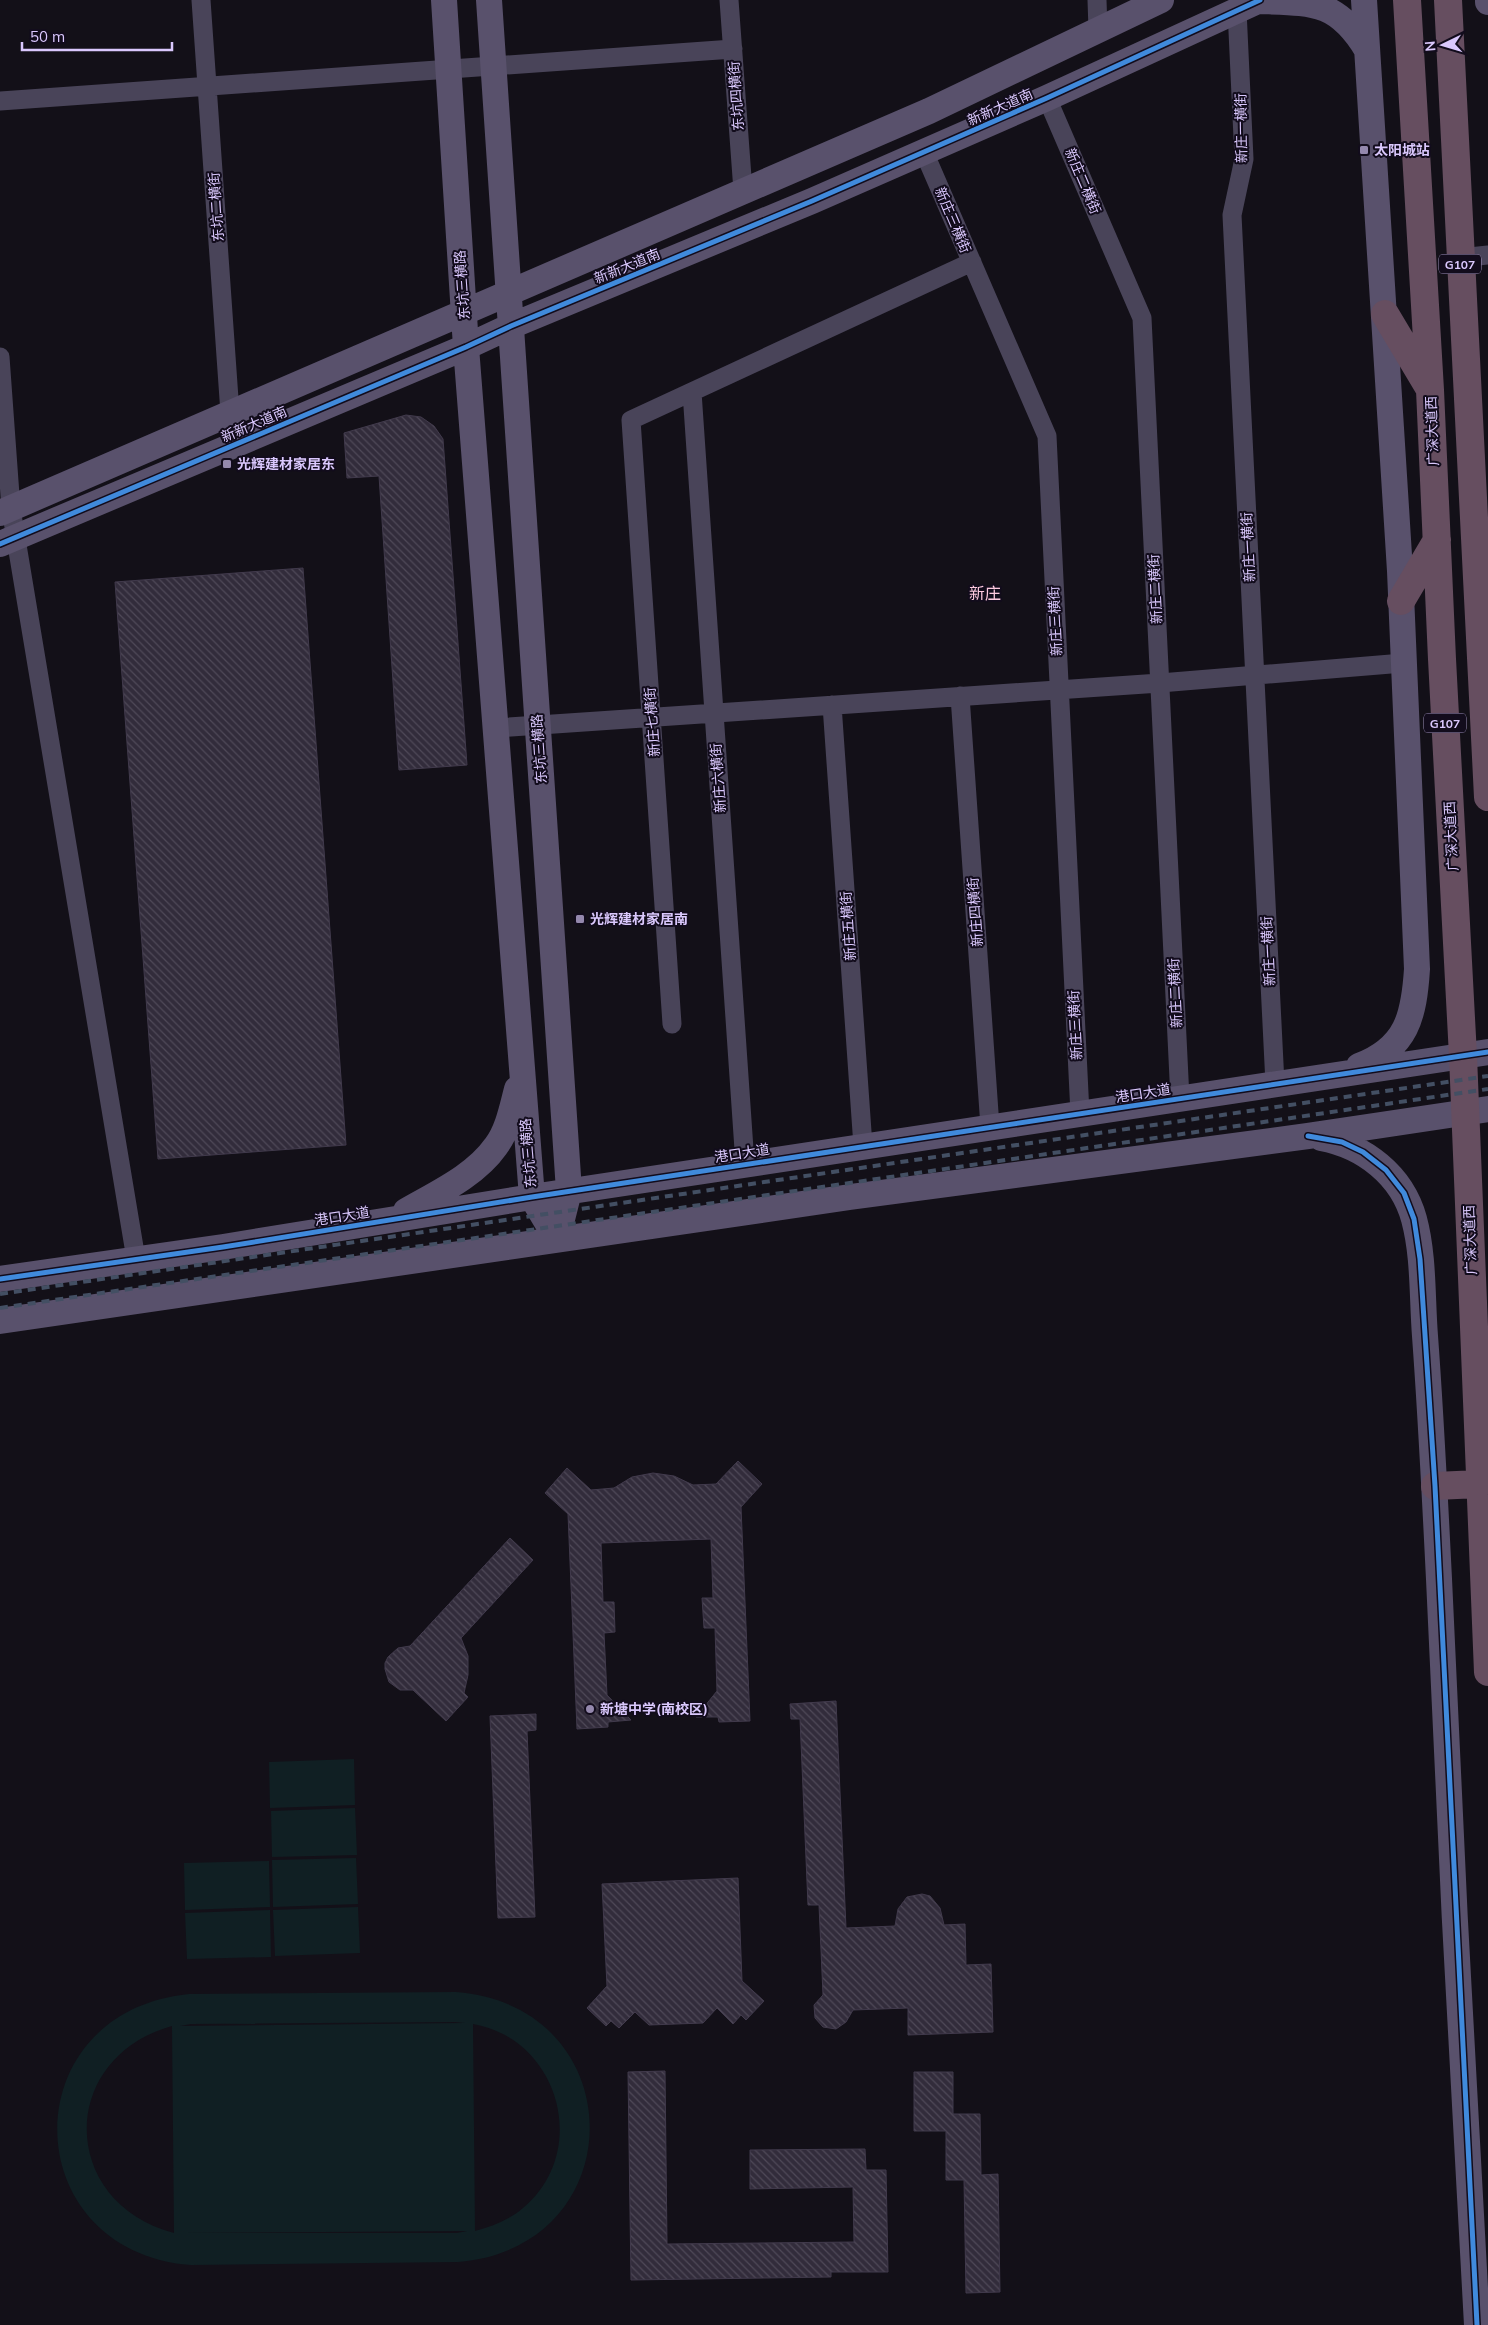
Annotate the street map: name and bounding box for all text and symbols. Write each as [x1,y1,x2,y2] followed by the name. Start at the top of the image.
[22,20,172,52] scale bar
[1418,20,1468,70] north arrow
[30,27,65,46] text: 50 m
[1421,40,1439,52] text: N
[725,60,747,132] street label: 东坑四横街
[964,85,1036,129] street label: 新新大道南
[1231,93,1251,163] street label: 新庄一横街
[1374,141,1430,159] place label: 太阳城站
[1358,144,1370,156] marker: 太阳城站
[1061,145,1105,217] street label: 新庄二横街
[205,171,227,243] street label: 东坑二横街
[931,184,975,256] street label: 新庄三横街
[591,245,663,287] street label: 新新大道南
[451,249,473,321] street label: 东坑三横路
[1439,254,1481,274] road number: G107
[1422,396,1442,466] street label: 广深大道西
[218,402,290,446] street label: 新新大道南
[237,455,335,473] place label: 光辉建材家居东
[221,458,233,470] marker: 光辉建材家居东
[1237,512,1259,582] street label: 新庄一横街
[1144,554,1166,624] street label: 新庄二横街
[969,583,1001,603] district label: 新庄
[1044,586,1066,656] street label: 新庄三横街
[641,686,663,758] street label: 新庄七横街
[528,713,550,785] street label: 东坑三横路
[1424,714,1466,732] road number: G107
[707,742,729,814] street label: 新庄六横街
[1440,801,1462,871] street label: 广深大道西
[964,876,986,948] street label: 新庄四横街
[837,890,859,962] street label: 新庄五横街
[590,910,688,928] place label: 光辉建材家居南
[574,913,586,925] marker: 光辉建材家居南
[1257,916,1279,986] street label: 新庄一横街
[1164,958,1186,1028] street label: 新庄二横街
[1064,990,1086,1060] street label: 新庄三横街
[1114,1080,1172,1106] street label: 港口大道
[516,1117,540,1189] street label: 东坑三横路
[713,1140,771,1166] street label: 港口大道
[313,1203,371,1229] street label: 港口大道
[1460,1205,1480,1275] street label: 广深大道西
[600,1700,708,1718] place label: 新塘中学(南校区)
[584,1703,596,1715] marker: 新塘中学(南校区)

